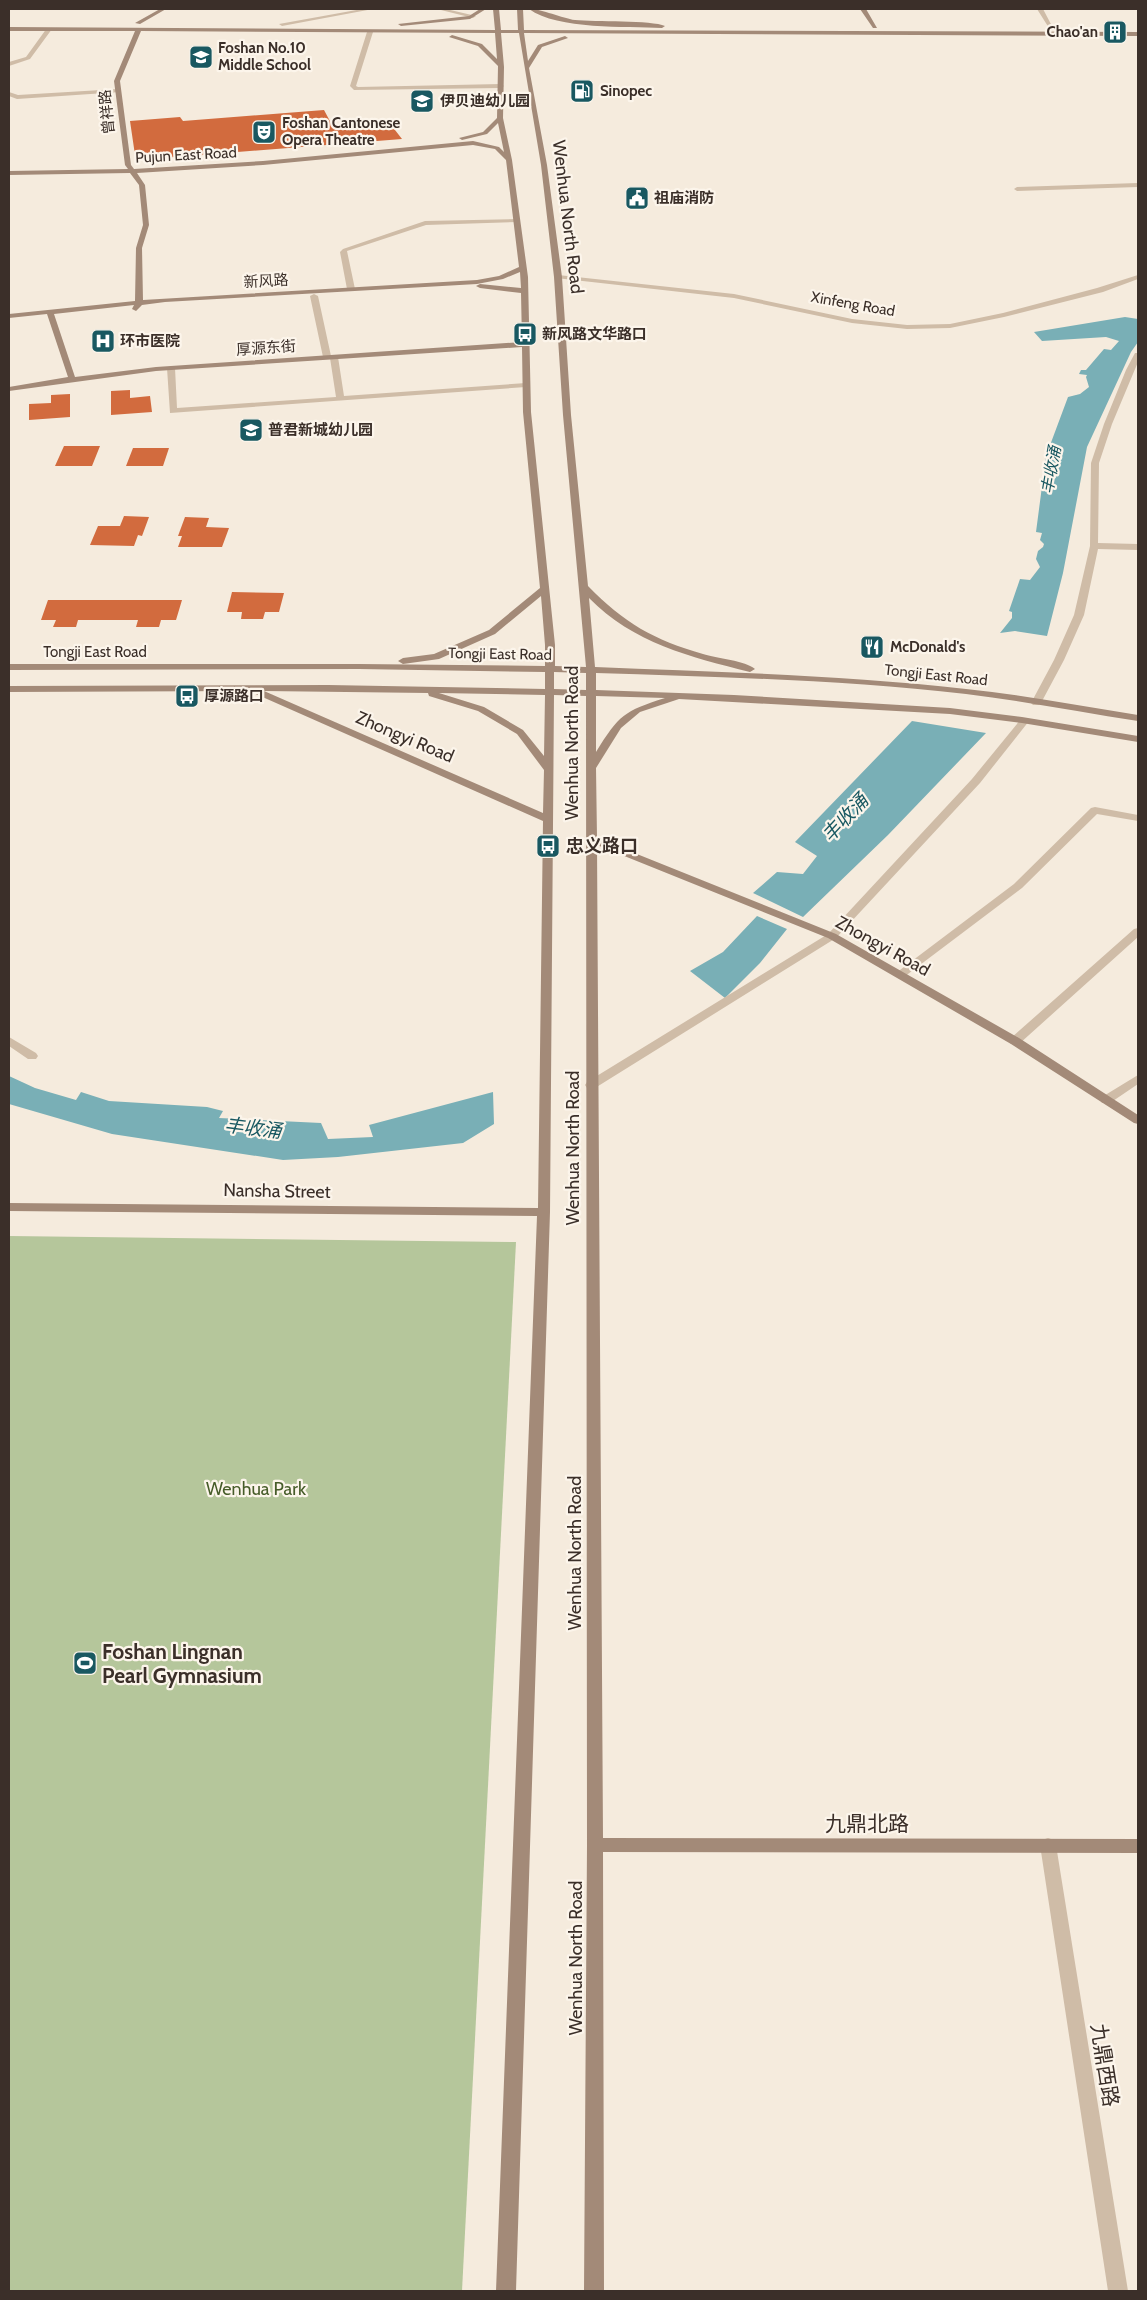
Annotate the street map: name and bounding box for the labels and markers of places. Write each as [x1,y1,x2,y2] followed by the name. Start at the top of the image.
[1102,19,1128,45] building icon: Chao'an
[1047,23,1098,41] place label: Chao'an
[218,39,311,74] place label: Foshan No.10 Middle School
[188,44,214,70] school or university icon: Foshan No.10 Middle School
[569,78,595,104] fuel station icon: Sinopec
[600,82,652,100] place label: Sinopec
[409,88,435,114] school or university icon: 伊贝迪幼儿园
[440,92,530,110] place label: 伊贝迪幼儿园
[282,114,400,149] place label: Foshan Cantonese Opera Theatre
[251,119,277,145] theatre icon: Foshan Cantonese Opera Theatre
[624,185,650,211] public building icon: 祖庙消防
[654,189,714,207] place label: 祖庙消防
[512,321,538,347] bus stop icon: 新风路文华路口
[542,325,647,343] place label: 新风路文华路口
[90,328,116,354] hospital icon: 环市医院
[120,332,180,350] place label: 环市医院
[238,417,264,443] school or university icon: 普君新城幼儿园
[268,421,373,439] place label: 普君新城幼儿园
[859,634,885,660] restaurant icon: McDonald's
[890,638,965,656] place label: McDonald's
[174,683,200,709] bus stop icon: 厚源路口
[204,687,264,705] place label: 厚源路口
[535,833,561,859] bus stop icon: 忠义路口
[566,835,638,857] place label: 忠义路口
[102,1639,262,1688] place label: Foshan Lingnan Pearl Gymnasium
[72,1650,98,1676] sports icon: Foshan Lingnan Pearl Gymnasium

